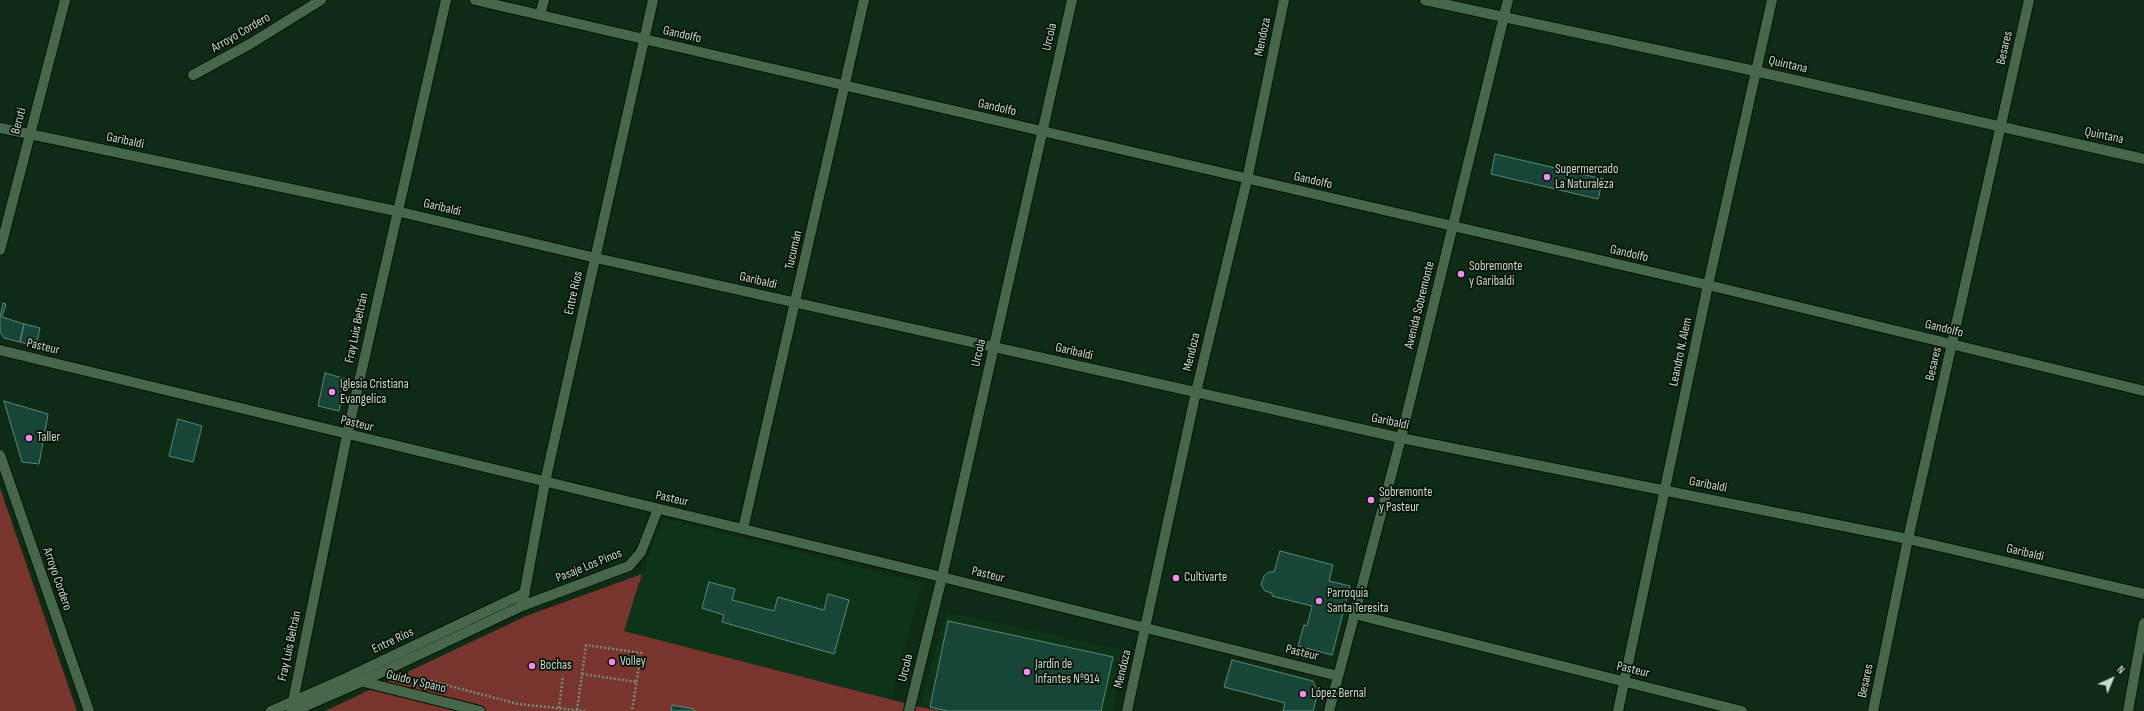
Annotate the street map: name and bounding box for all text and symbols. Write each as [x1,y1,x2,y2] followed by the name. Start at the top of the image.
[209,10,273,56] street label: Arroyo Cordero
[1251,16,1275,58] street label: Mendoza
[1039,22,1061,52] street label: Urcola
[661,23,703,47] street label: Gandolfo
[1994,30,2016,66] street label: Besares
[1767,53,1809,77] street label: Quintana
[976,96,1018,120] street label: Gandolfo
[8,106,30,136] street label: Beruti
[2083,124,2125,148] street label: Quintana
[105,129,145,153] street label: Garibaldi
[1555,162,1618,193] place label: Supermercado La Naturaleza
[1292,169,1334,193] street label: Gandolfo
[1542,172,1552,182] marker: Supermercado La Naturaleza
[422,196,462,220] street label: Garibaldi
[782,229,806,271] street label: Tucumán
[1608,242,1650,266] street label: Gandolfo
[1469,259,1523,290] place label: Sobremonte y Garibaldi
[1402,260,1438,350] street label: Avenida Sobremonte
[738,269,778,293] street label: Garibaldi
[1456,269,1466,279] marker: Sobremonte y Garibaldi
[561,270,587,316] street label: Entre Ríos
[342,291,372,365] street label: Fray Luis Beltrán
[1666,316,1696,388] street label: Leandro N. Alem
[1923,317,1965,341] street label: Gandolfo
[1180,331,1204,373] street label: Mendoza
[25,335,61,359] street label: Pasteur
[968,338,990,368] street label: Urcola
[1054,340,1094,364] street label: Garibaldi
[1923,346,1945,382] street label: Besares
[340,377,409,408] place label: Iglesia Cristiana Evangelica
[327,387,337,397] marker: Iglesia Cristiana Evangelica
[1370,410,1410,434] street label: Garibaldi
[339,412,375,436] street label: Pasteur
[37,430,60,446] place label: Taller
[24,433,34,443] marker: Taller
[1688,474,1728,496] street label: Garibaldi
[1379,485,1433,516] place label: Sobremonte y Pasteur
[654,488,690,510] street label: Pasteur
[1366,495,1376,505] marker: Sobremonte y Pasteur
[2005,541,2045,565] street label: Garibaldi
[39,546,75,612] street label: Arroyo Cordero
[554,546,624,586] street label: Pasaje Los Pinos
[970,563,1006,587] street label: Pasteur
[1184,570,1227,586] place label: Cultivarte
[1171,573,1181,583] marker: Cultivarte
[1327,586,1389,617] place label: Parroquia Santa Teresita
[1314,596,1324,606] marker: Parroquia Santa Teresita
[275,609,305,683] street label: Fray Luis Beltrán
[370,625,416,657] street label: Entre Ríos
[1284,641,1320,665] street label: Pasteur
[1111,648,1135,690] street label: Mendoza
[895,653,917,683] street label: Urcola
[620,654,646,670] place label: Volley
[607,657,617,667] marker: Volley
[1035,657,1100,688] place label: Jardín de Infantes Nº914
[540,658,572,674] place label: Bochas
[1615,658,1651,682] street label: Pasteur
[2092,659,2132,699] north arrow
[527,661,537,671] marker: Bochas
[1855,663,1877,699] street label: Besares
[2114,663,2127,677] text: N
[384,667,448,697] street label: Guido y Spano
[1022,667,1032,677] marker: Jardín de Infantes Nº914
[1311,686,1366,702] place label: López Bernal
[1298,689,1308,699] marker: López Bernal

